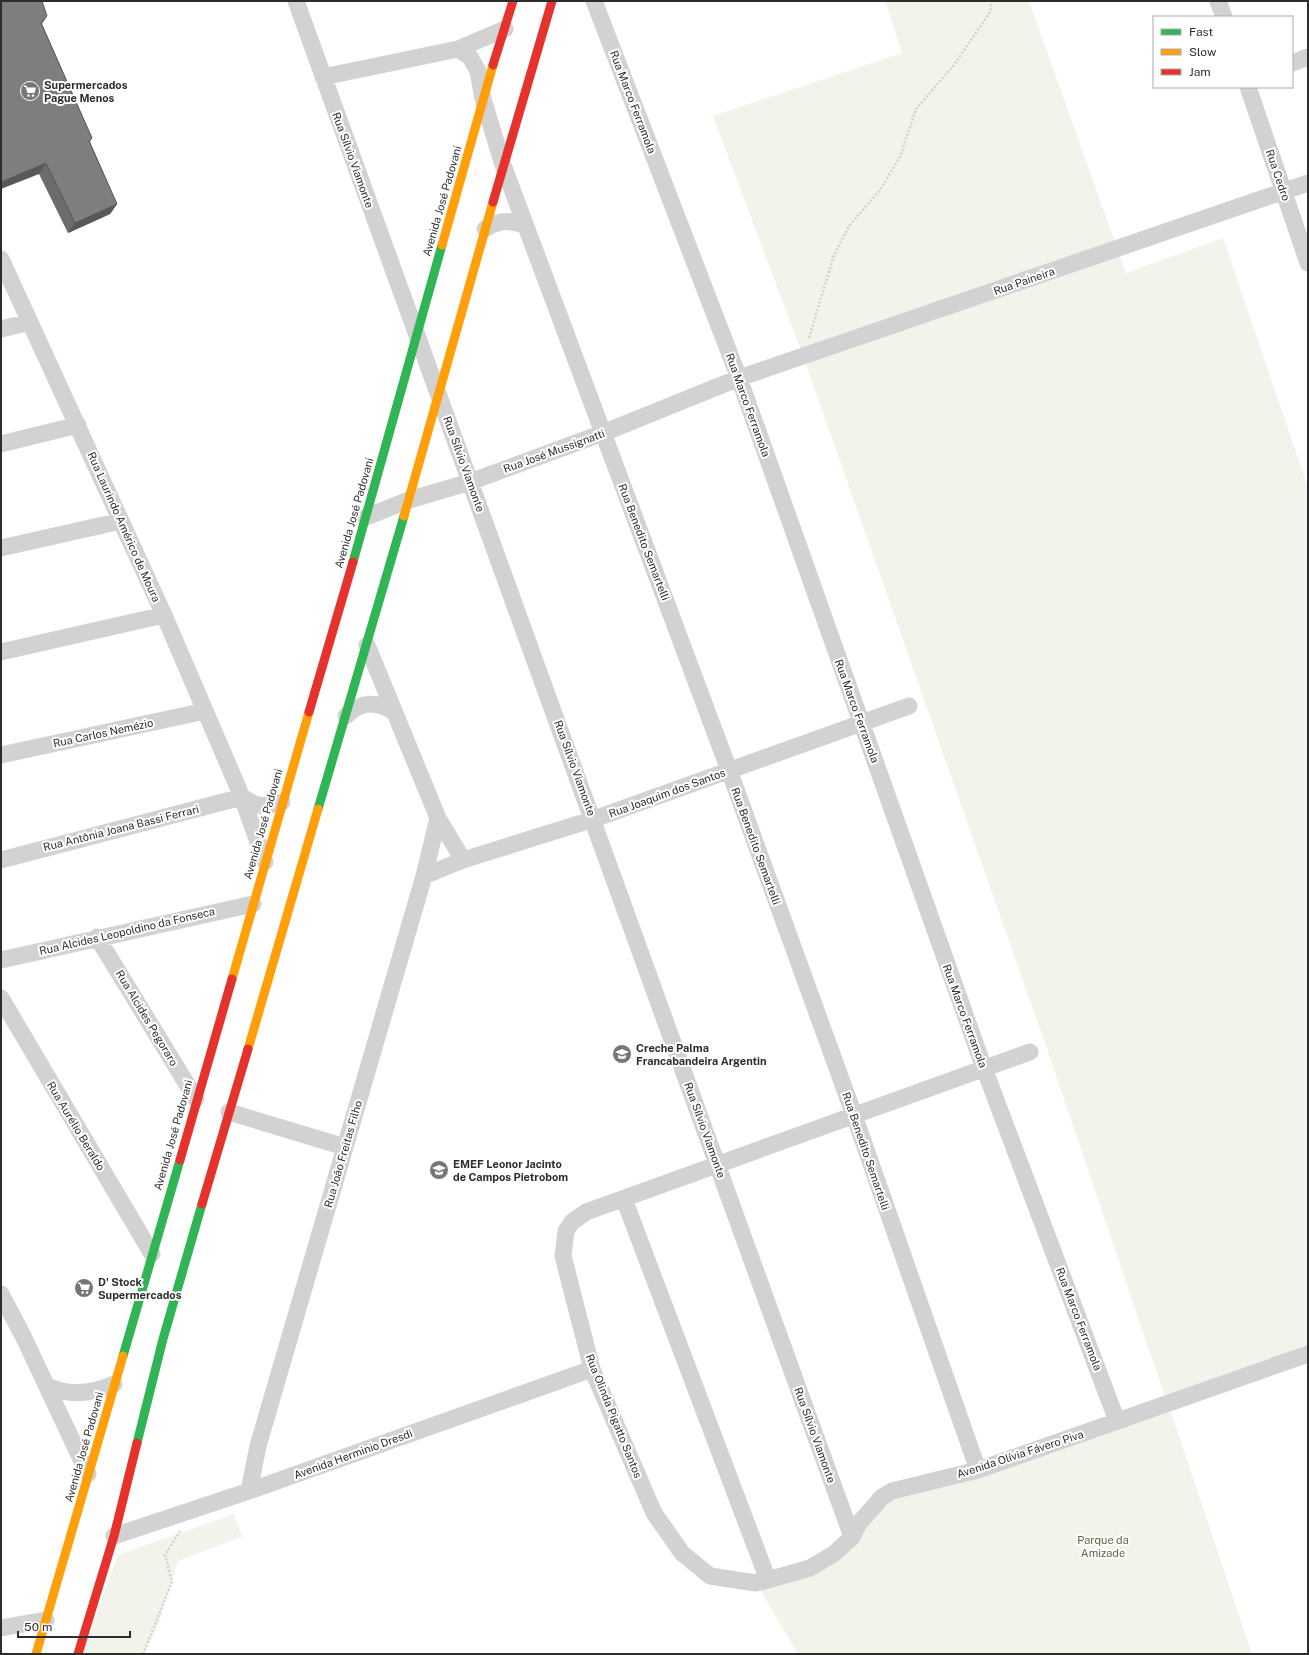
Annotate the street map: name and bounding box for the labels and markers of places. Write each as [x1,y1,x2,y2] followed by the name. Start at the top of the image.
[44,79,128,104] place label: Supermercados Pague Menos
[19,80,41,102] supermarket icon: Supermercados Pague Menos
[636,1042,767,1067] place label: Creche Palma Francabandeira Argentin
[611,1043,633,1065] school or university icon: Creche Palma Francabandeira Argentin
[453,1158,568,1183] place label: EMEF Leonor Jacinto de Campos Pietrobom
[428,1159,450,1181] school or university icon: EMEF Leonor Jacinto de Campos Pietrobom
[98,1276,182,1301] place label: D' Stock Supermercados
[73,1277,95,1299] supermarket icon: D' Stock Supermercados

